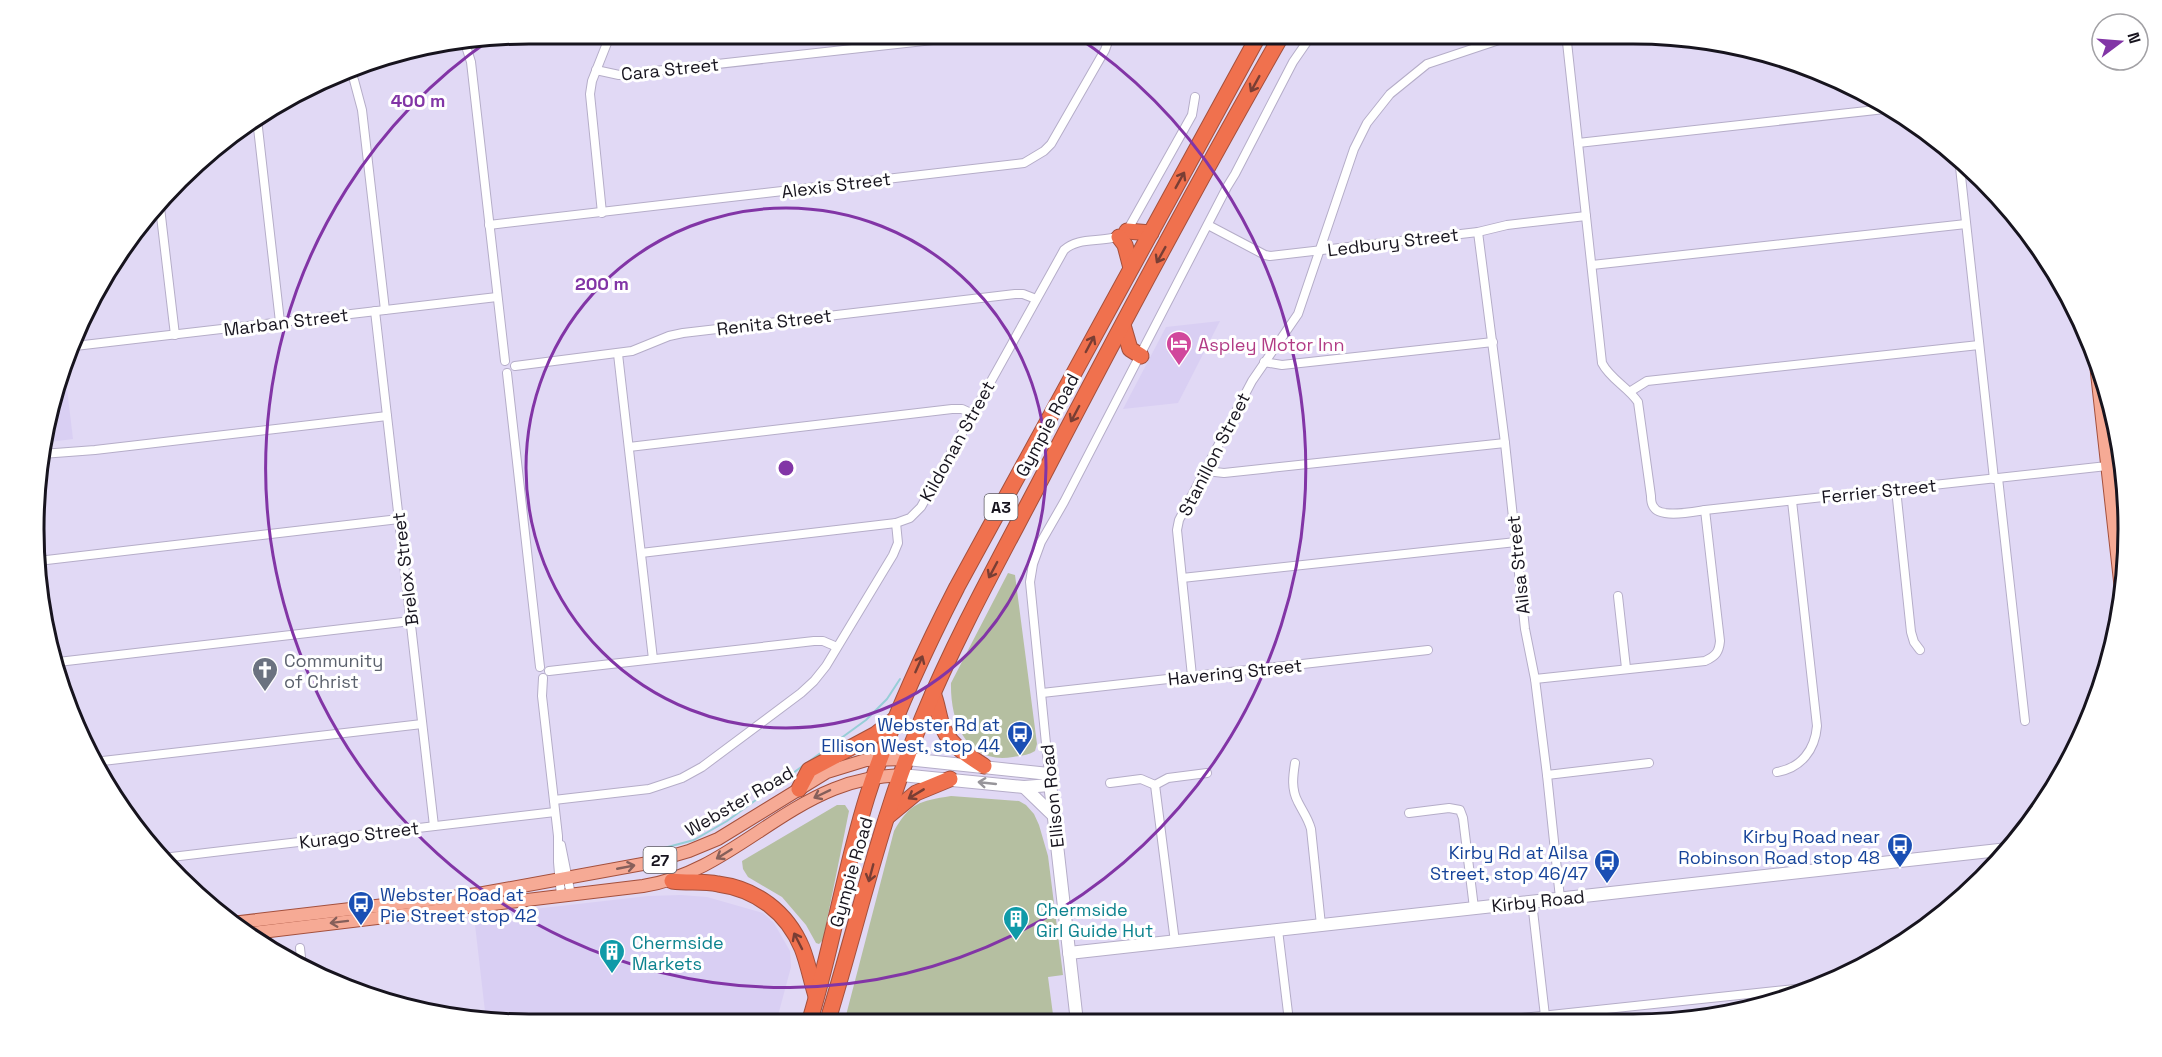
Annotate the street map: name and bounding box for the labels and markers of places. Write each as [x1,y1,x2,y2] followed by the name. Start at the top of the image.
[1164,329,1194,367] hotel icon: Aspley Motor Inn
[1198,333,1344,356] place label: Aspley Motor Inn
[776,458,796,478] centre of rings
[284,649,383,693] place label: Community of Christ
[250,655,280,693] church icon: Community of Christ
[821,713,1000,757] place label: Webster Rd at Ellison West, stop 44
[1005,719,1035,757] bus stop icon: Webster Rd at Ellison West, stop 44
[1678,825,1880,869] place label: Kirby Road near Robinson Road stop 48
[1885,831,1915,869] bus stop icon: Kirby Road near Robinson Road stop 48
[1430,841,1588,885] place label: Kirby Rd at Ailsa Street, stop 46/47
[1592,847,1622,885] bus stop icon: Kirby Rd at Ailsa Street, stop 46/47
[380,883,537,927] place label: Webster Road at Pie Street stop 42
[346,889,376,927] bus stop icon: Webster Road at Pie Street stop 42
[1036,898,1153,942] place label: Chermside Girl Guide Hut
[1001,904,1031,942] building icon: Chermside Girl Guide Hut
[632,931,724,975] place label: Chermside Markets
[597,937,627,975] building icon: Chermside Markets

